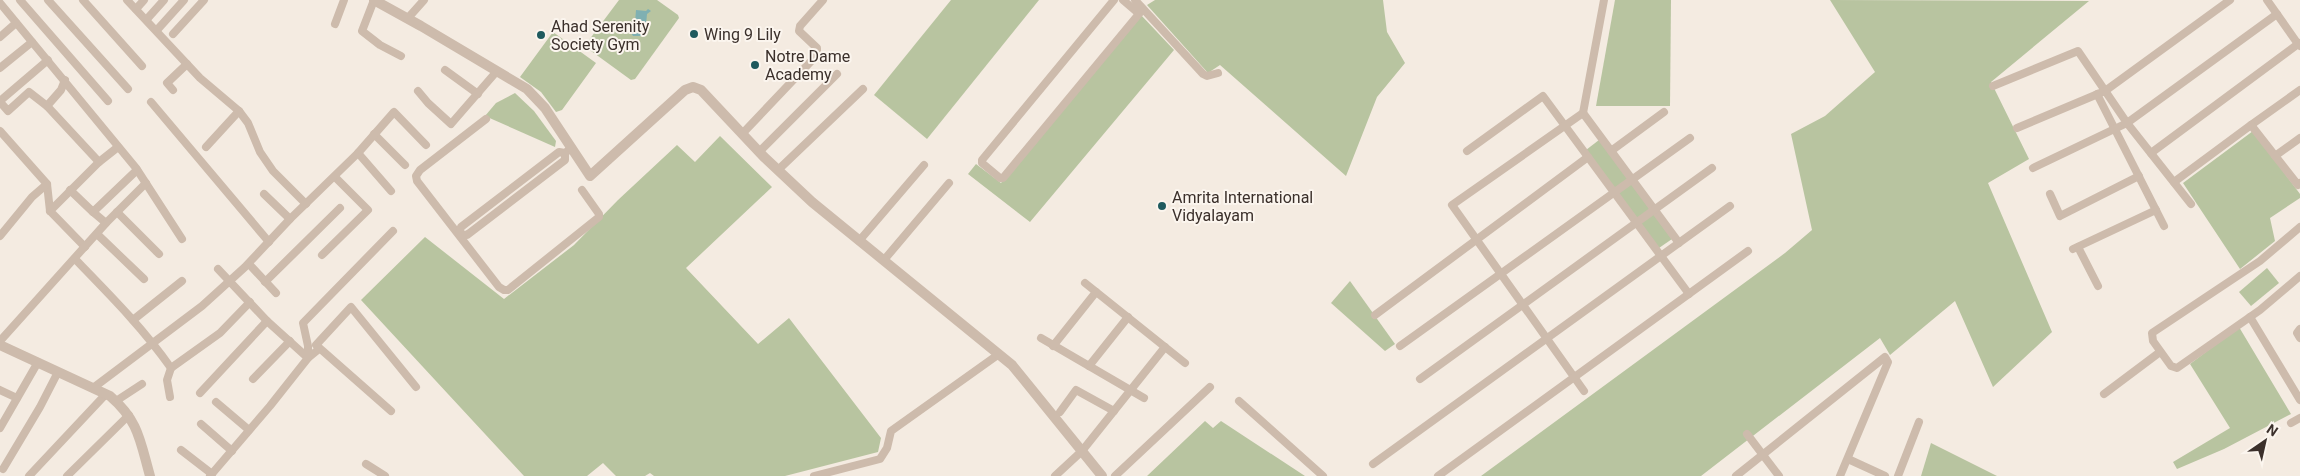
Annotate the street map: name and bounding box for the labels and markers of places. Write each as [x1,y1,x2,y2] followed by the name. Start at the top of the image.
[551,17,650,54] place label: Ahad Serenity Society Gym
[704,25,781,44] place label: Wing 9 Lily
[688,28,700,40] marker: Wing 9 Lily
[535,29,547,41] marker: Ahad Serenity Society Gym
[765,47,850,84] place label: Notre Dame Academy
[749,59,761,71] marker: Notre Dame Academy
[1172,188,1313,225] place label: Amrita International Vidyalayam
[1156,200,1168,212] marker: Amrita International Vidyalayam

